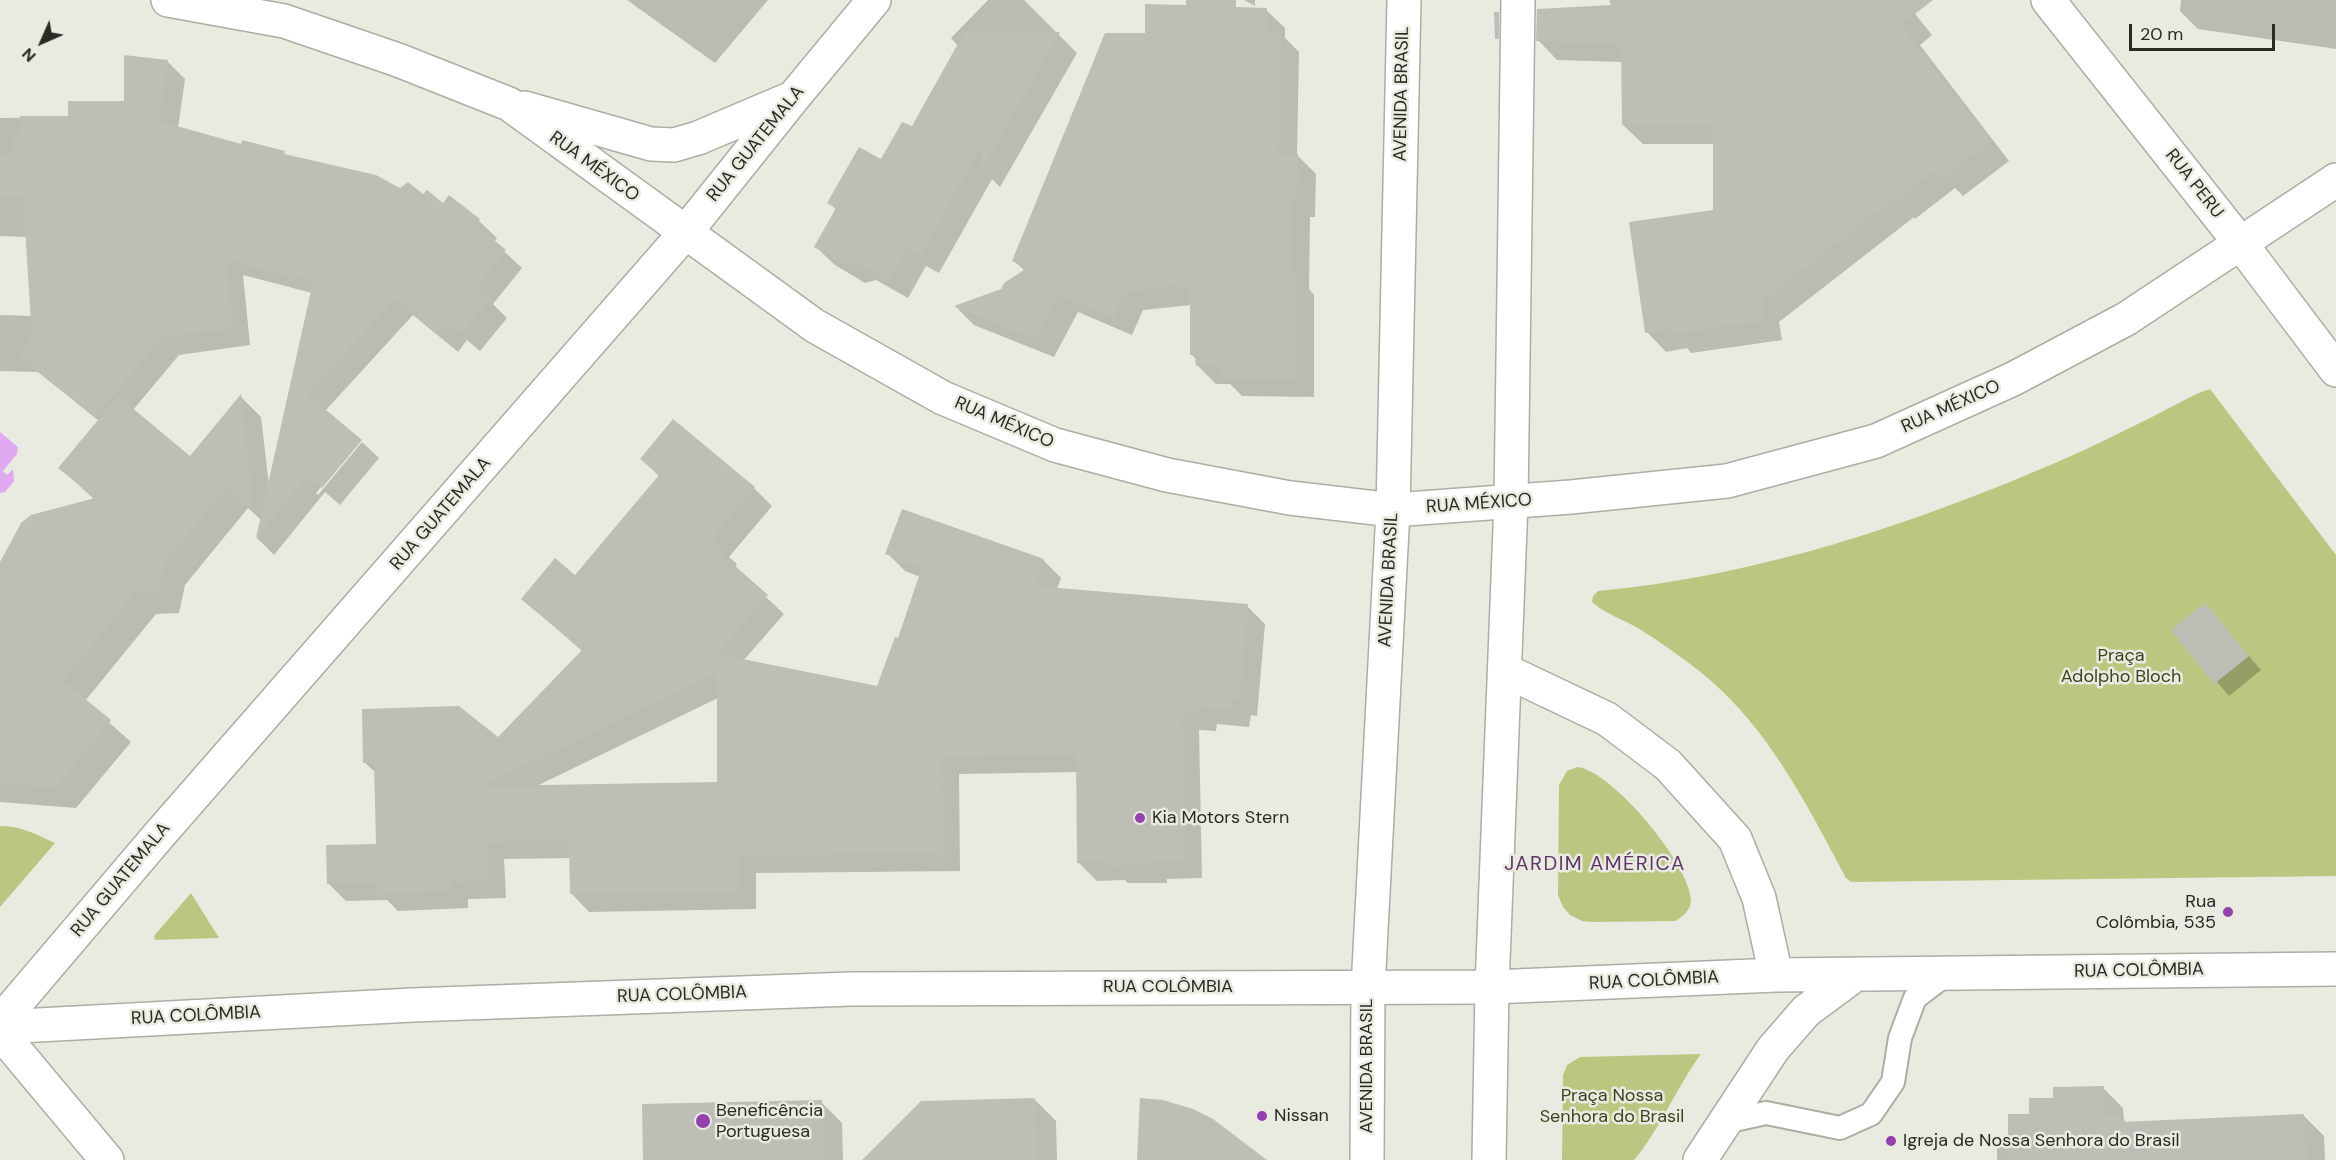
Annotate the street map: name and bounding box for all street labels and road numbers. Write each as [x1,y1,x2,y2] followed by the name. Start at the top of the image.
[1390,26,1414,162] street label: AVENIDA BRASIL
[703,82,809,206] street label: RUA GUATEMALA
[545,127,643,207] street label: RUA MÉXICO
[2160,145,2228,223] street label: RUA PERU
[1898,376,2004,438] street label: RUA MÉXICO
[951,392,1057,454] street label: RUA MÉXICO
[386,453,496,575] street label: RUA GUATEMALA
[1425,490,1533,518] street label: RUA MÉXICO
[1375,512,1403,648] street label: AVENIDA BRASIL
[67,818,175,942] street label: RUA GUATEMALA
[2074,959,2204,983] street label: RUA COLÔMBIA
[1589,967,1719,995] street label: RUA COLÔMBIA
[1103,976,1233,998] street label: RUA COLÔMBIA
[617,982,747,1008] street label: RUA COLÔMBIA
[1356,999,1378,1133] street label: AVENIDA BRASIL
[131,1002,261,1030] street label: RUA COLÔMBIA

